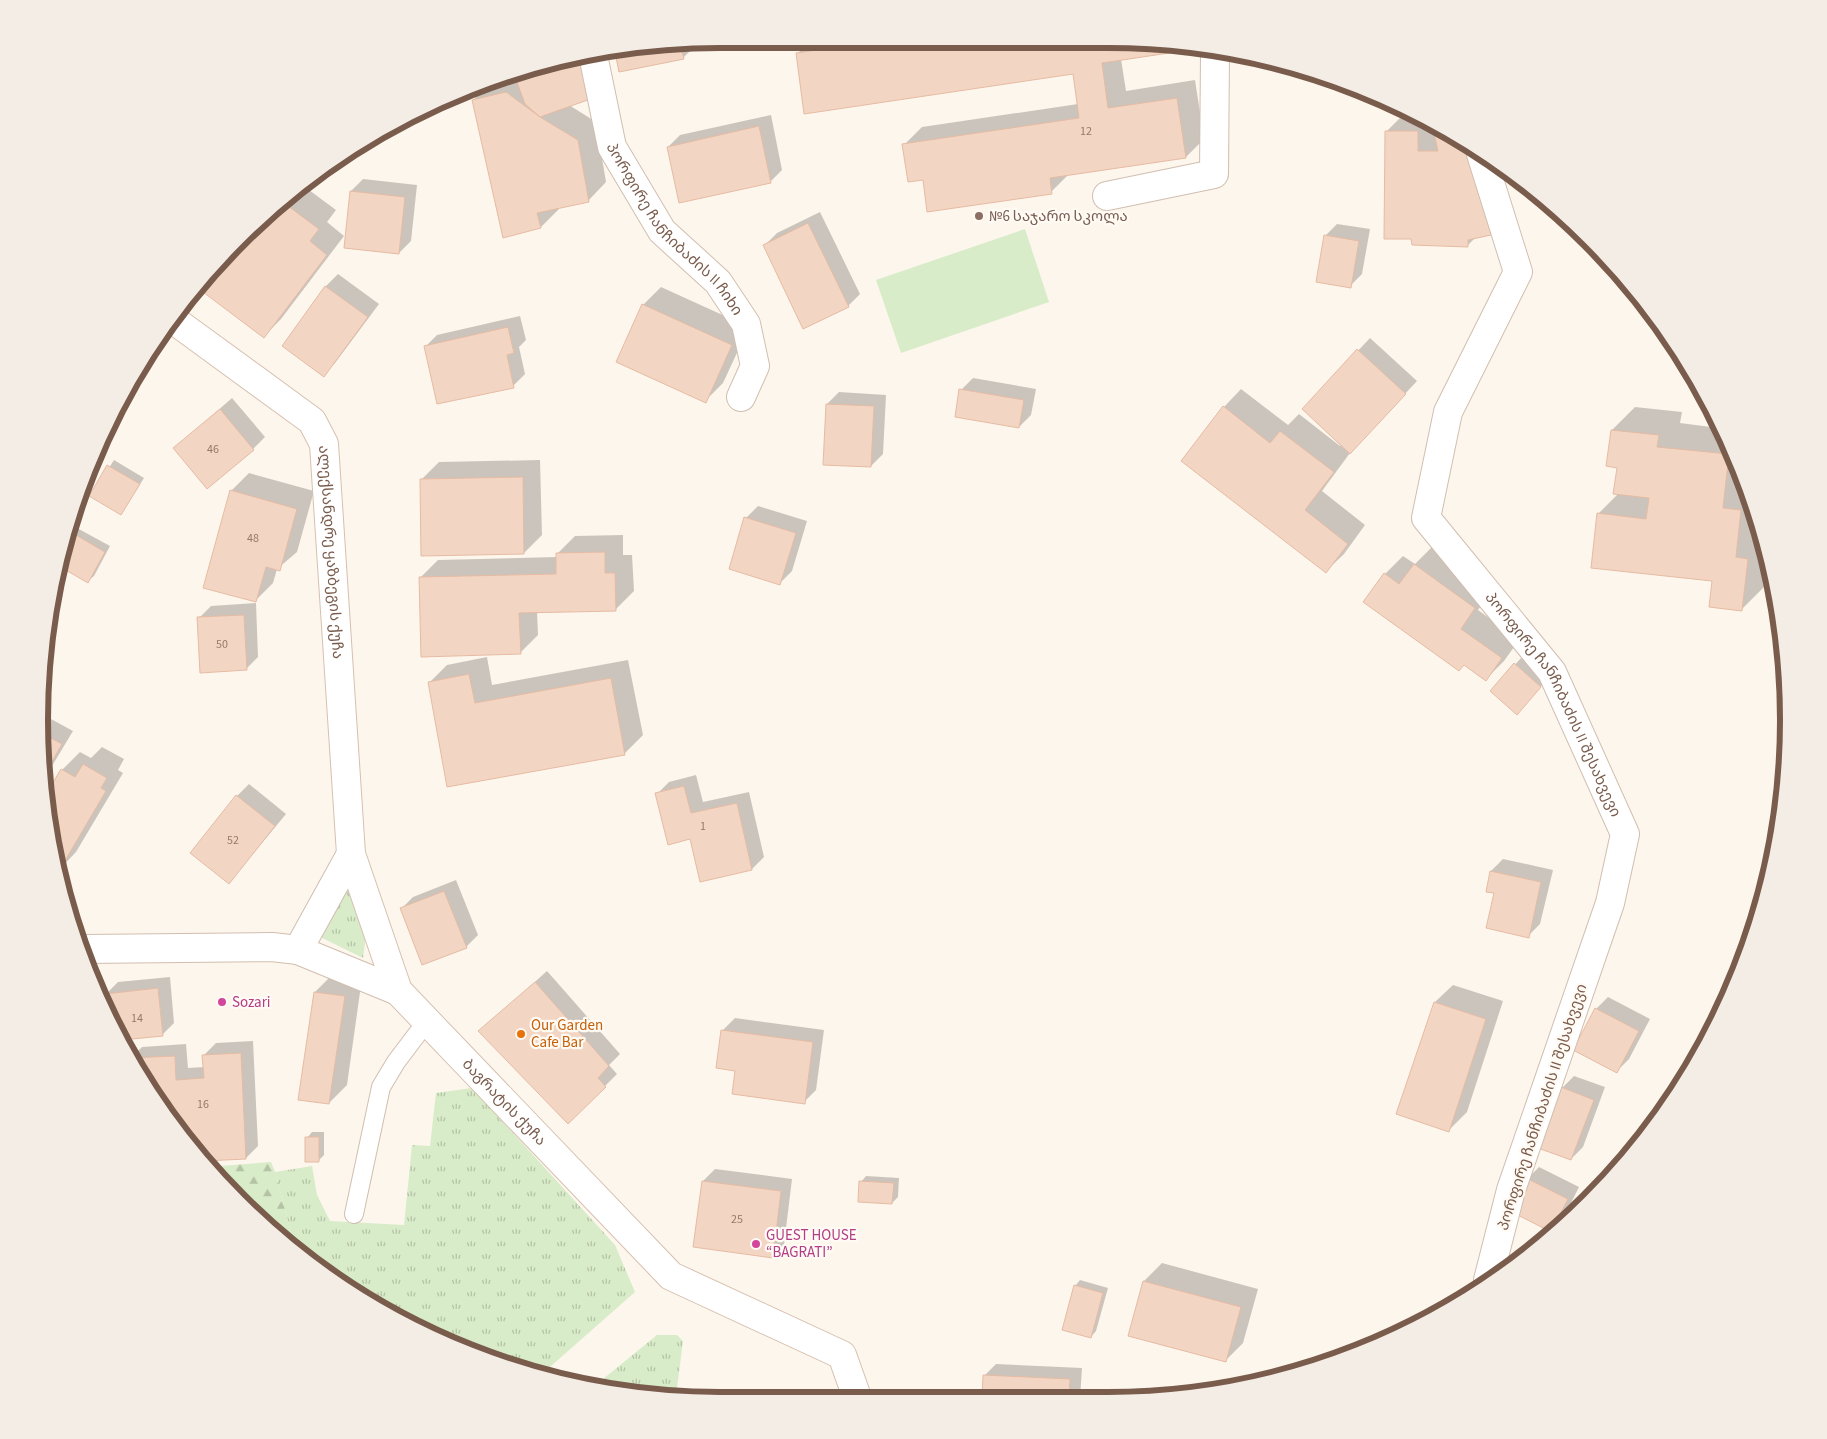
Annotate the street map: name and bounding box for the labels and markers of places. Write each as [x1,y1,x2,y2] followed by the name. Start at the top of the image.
[989,206,1128,227] place label: №6 საჯარო სკოლა
[973,210,985,222] marker: №6 საჯარო სკოლა
[232,992,271,1013] place label: Sozari
[216,996,228,1008] marker: Sozari
[531,1015,603,1053] place label: Our Garden Cafe Bar
[515,1028,527,1040] marker: Our Garden Cafe Bar
[766,1225,857,1263] place label: GUEST HOUSE “BAGRATI”
[750,1238,762,1250] marker: GUEST HOUSE “BAGRATI”

